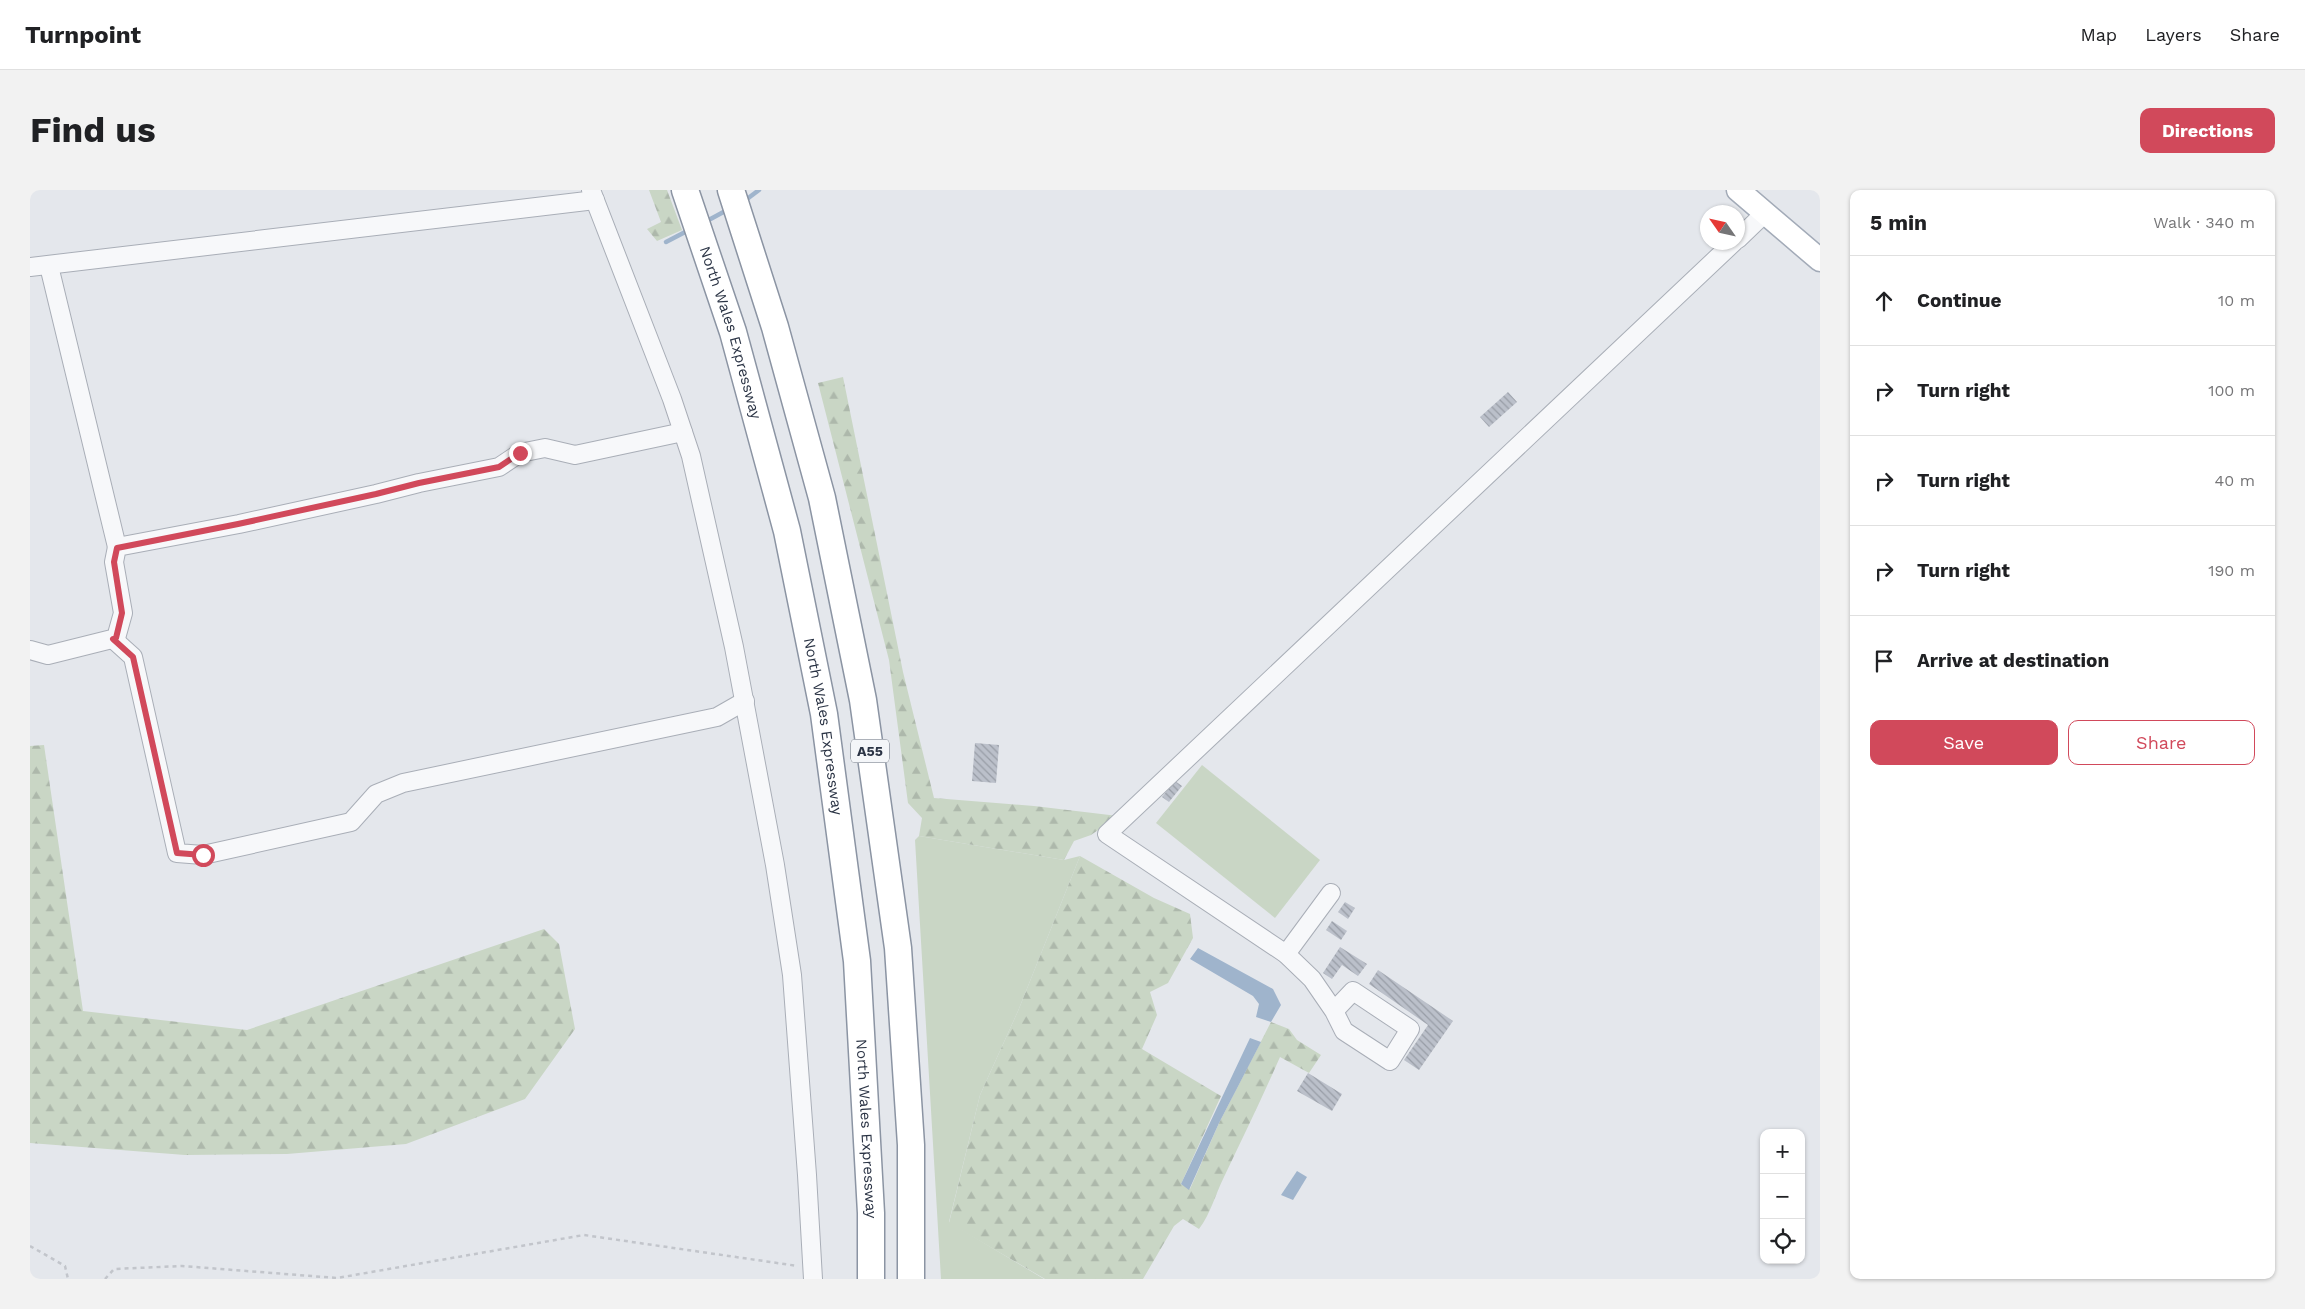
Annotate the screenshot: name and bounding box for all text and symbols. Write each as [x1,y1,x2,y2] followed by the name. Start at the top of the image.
[25,21,141,49] text: Turnpoint
[2080,24,2117,45] text: Map
[2145,24,2202,45] text: Layers
[2230,24,2280,45] text: Share
[2140,108,2275,153] button: Directions
[30,109,156,151] text: Find us
[1700,205,1745,250] north arrow
[1870,210,1927,235] text: 5 min
[2153,213,2255,232] text: Walk · 340 m
[696,244,765,421] street label: North Wales Expressway
[1870,287,1898,315] icon: ahead
[1917,289,2001,312] text: Continue
[2218,291,2255,310] text: 10 m
[1870,377,1898,405] icon: right
[1917,379,2010,402] text: Turn right
[2208,381,2255,400] text: 100 m
[509,442,532,465] route end
[1870,467,1898,495] icon: right
[1917,469,2010,492] text: Turn right
[2215,471,2255,490] text: 40 m
[1870,557,1898,585] icon: right
[1917,559,2010,582] text: Turn right
[2208,561,2255,580] text: 190 m
[800,636,846,817] street label: North Wales Expressway
[1870,647,1898,675] icon: arrive
[1917,649,2109,672] text: Arrive at destination
[1870,720,2058,765] button: Save
[2068,720,2255,765] button: Share
[851,740,889,762] road number: A55
[192,844,215,867] route start
[852,1039,880,1219] street label: North Wales Expressway
[1760,1129,1805,1264] map controls
[1760,1129,1805,1174] button: +
[1760,1174,1805,1219] button: −
[1760,1219,1805,1264] button: locate

